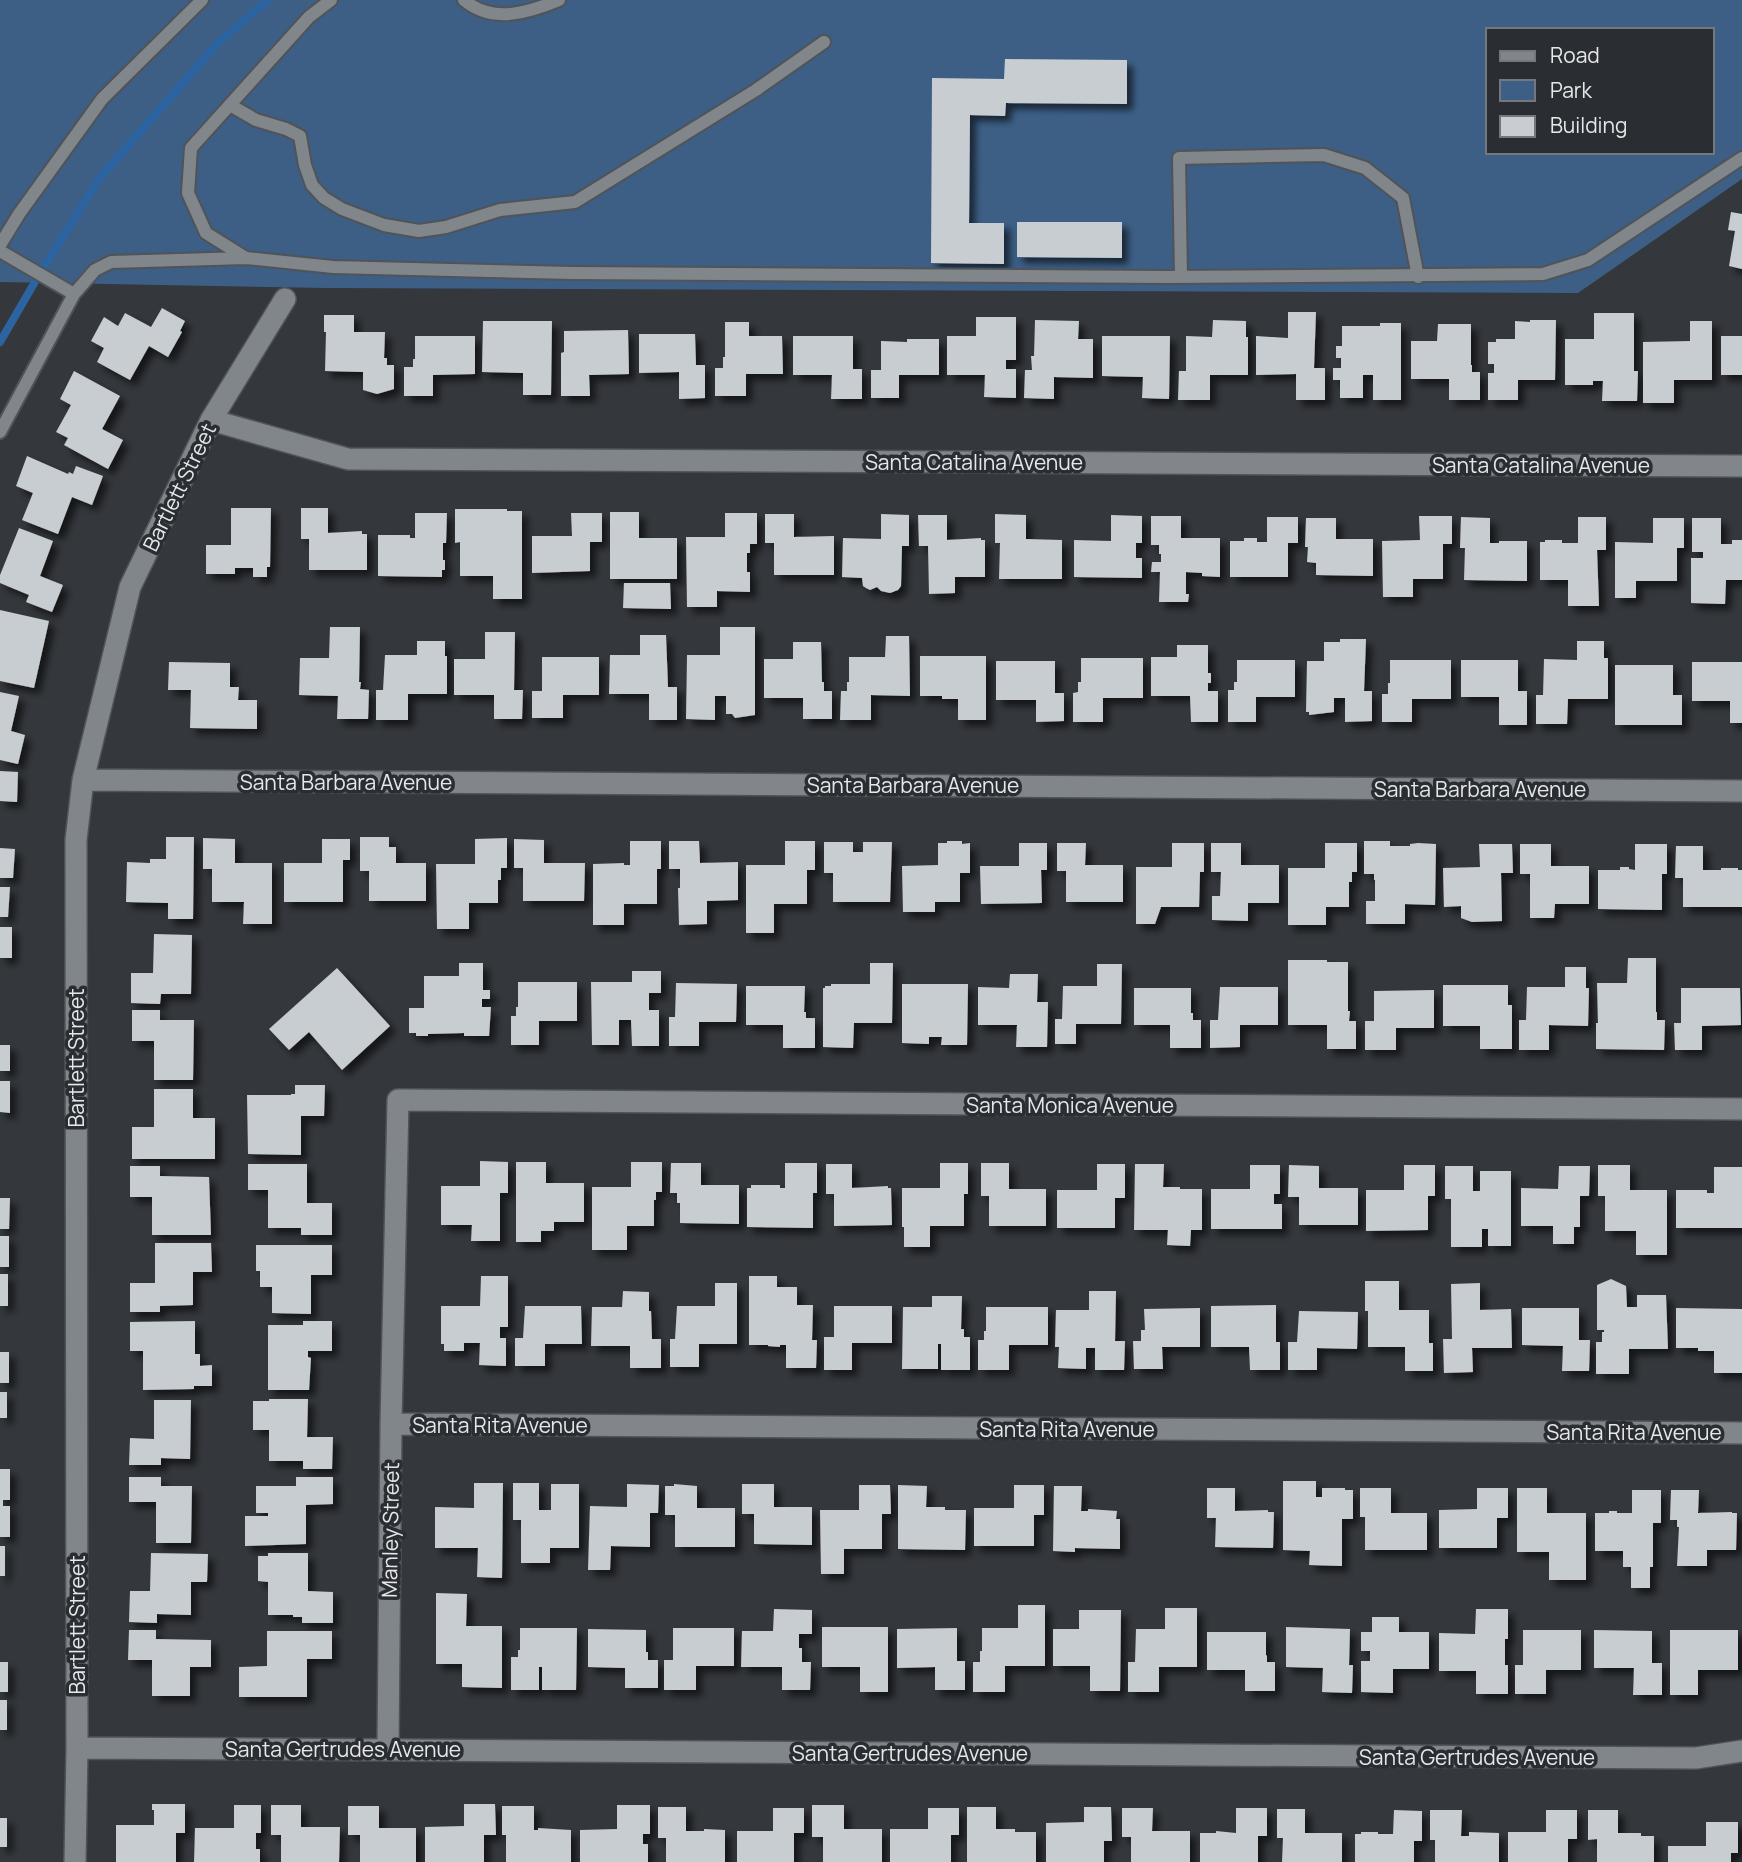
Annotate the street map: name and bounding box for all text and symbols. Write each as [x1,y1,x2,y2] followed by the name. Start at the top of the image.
[1486,28,1714,154] legend
[1550,41,1600,69] text: Road
[1550,76,1592,104] text: Park
[1550,111,1627,139] text: Building
[136,418,222,556] street label: Bartlett Street
[865,448,1083,476] street label: Santa Catalina Avenue
[1432,451,1650,479] street label: Santa Catalina Avenue
[240,768,452,796] street label: Santa Barbara Avenue
[807,771,1019,799] street label: Santa Barbara Avenue
[1374,775,1586,803] street label: Santa Barbara Avenue
[62,988,90,1128] street label: Bartlett Street
[966,1091,1174,1119] street label: Santa Monica Avenue
[412,1411,588,1439] street label: Santa Rita Avenue
[979,1415,1155,1443] street label: Santa Rita Avenue
[1546,1418,1722,1446] street label: Santa Rita Avenue
[375,1462,405,1598] street label: Manley Street
[63,1555,91,1695] street label: Bartlett Street
[225,1735,461,1763] street label: Santa Gertrudes Avenue
[792,1739,1028,1767] street label: Santa Gertrudes Avenue
[1359,1743,1595,1771] street label: Santa Gertrudes Avenue

